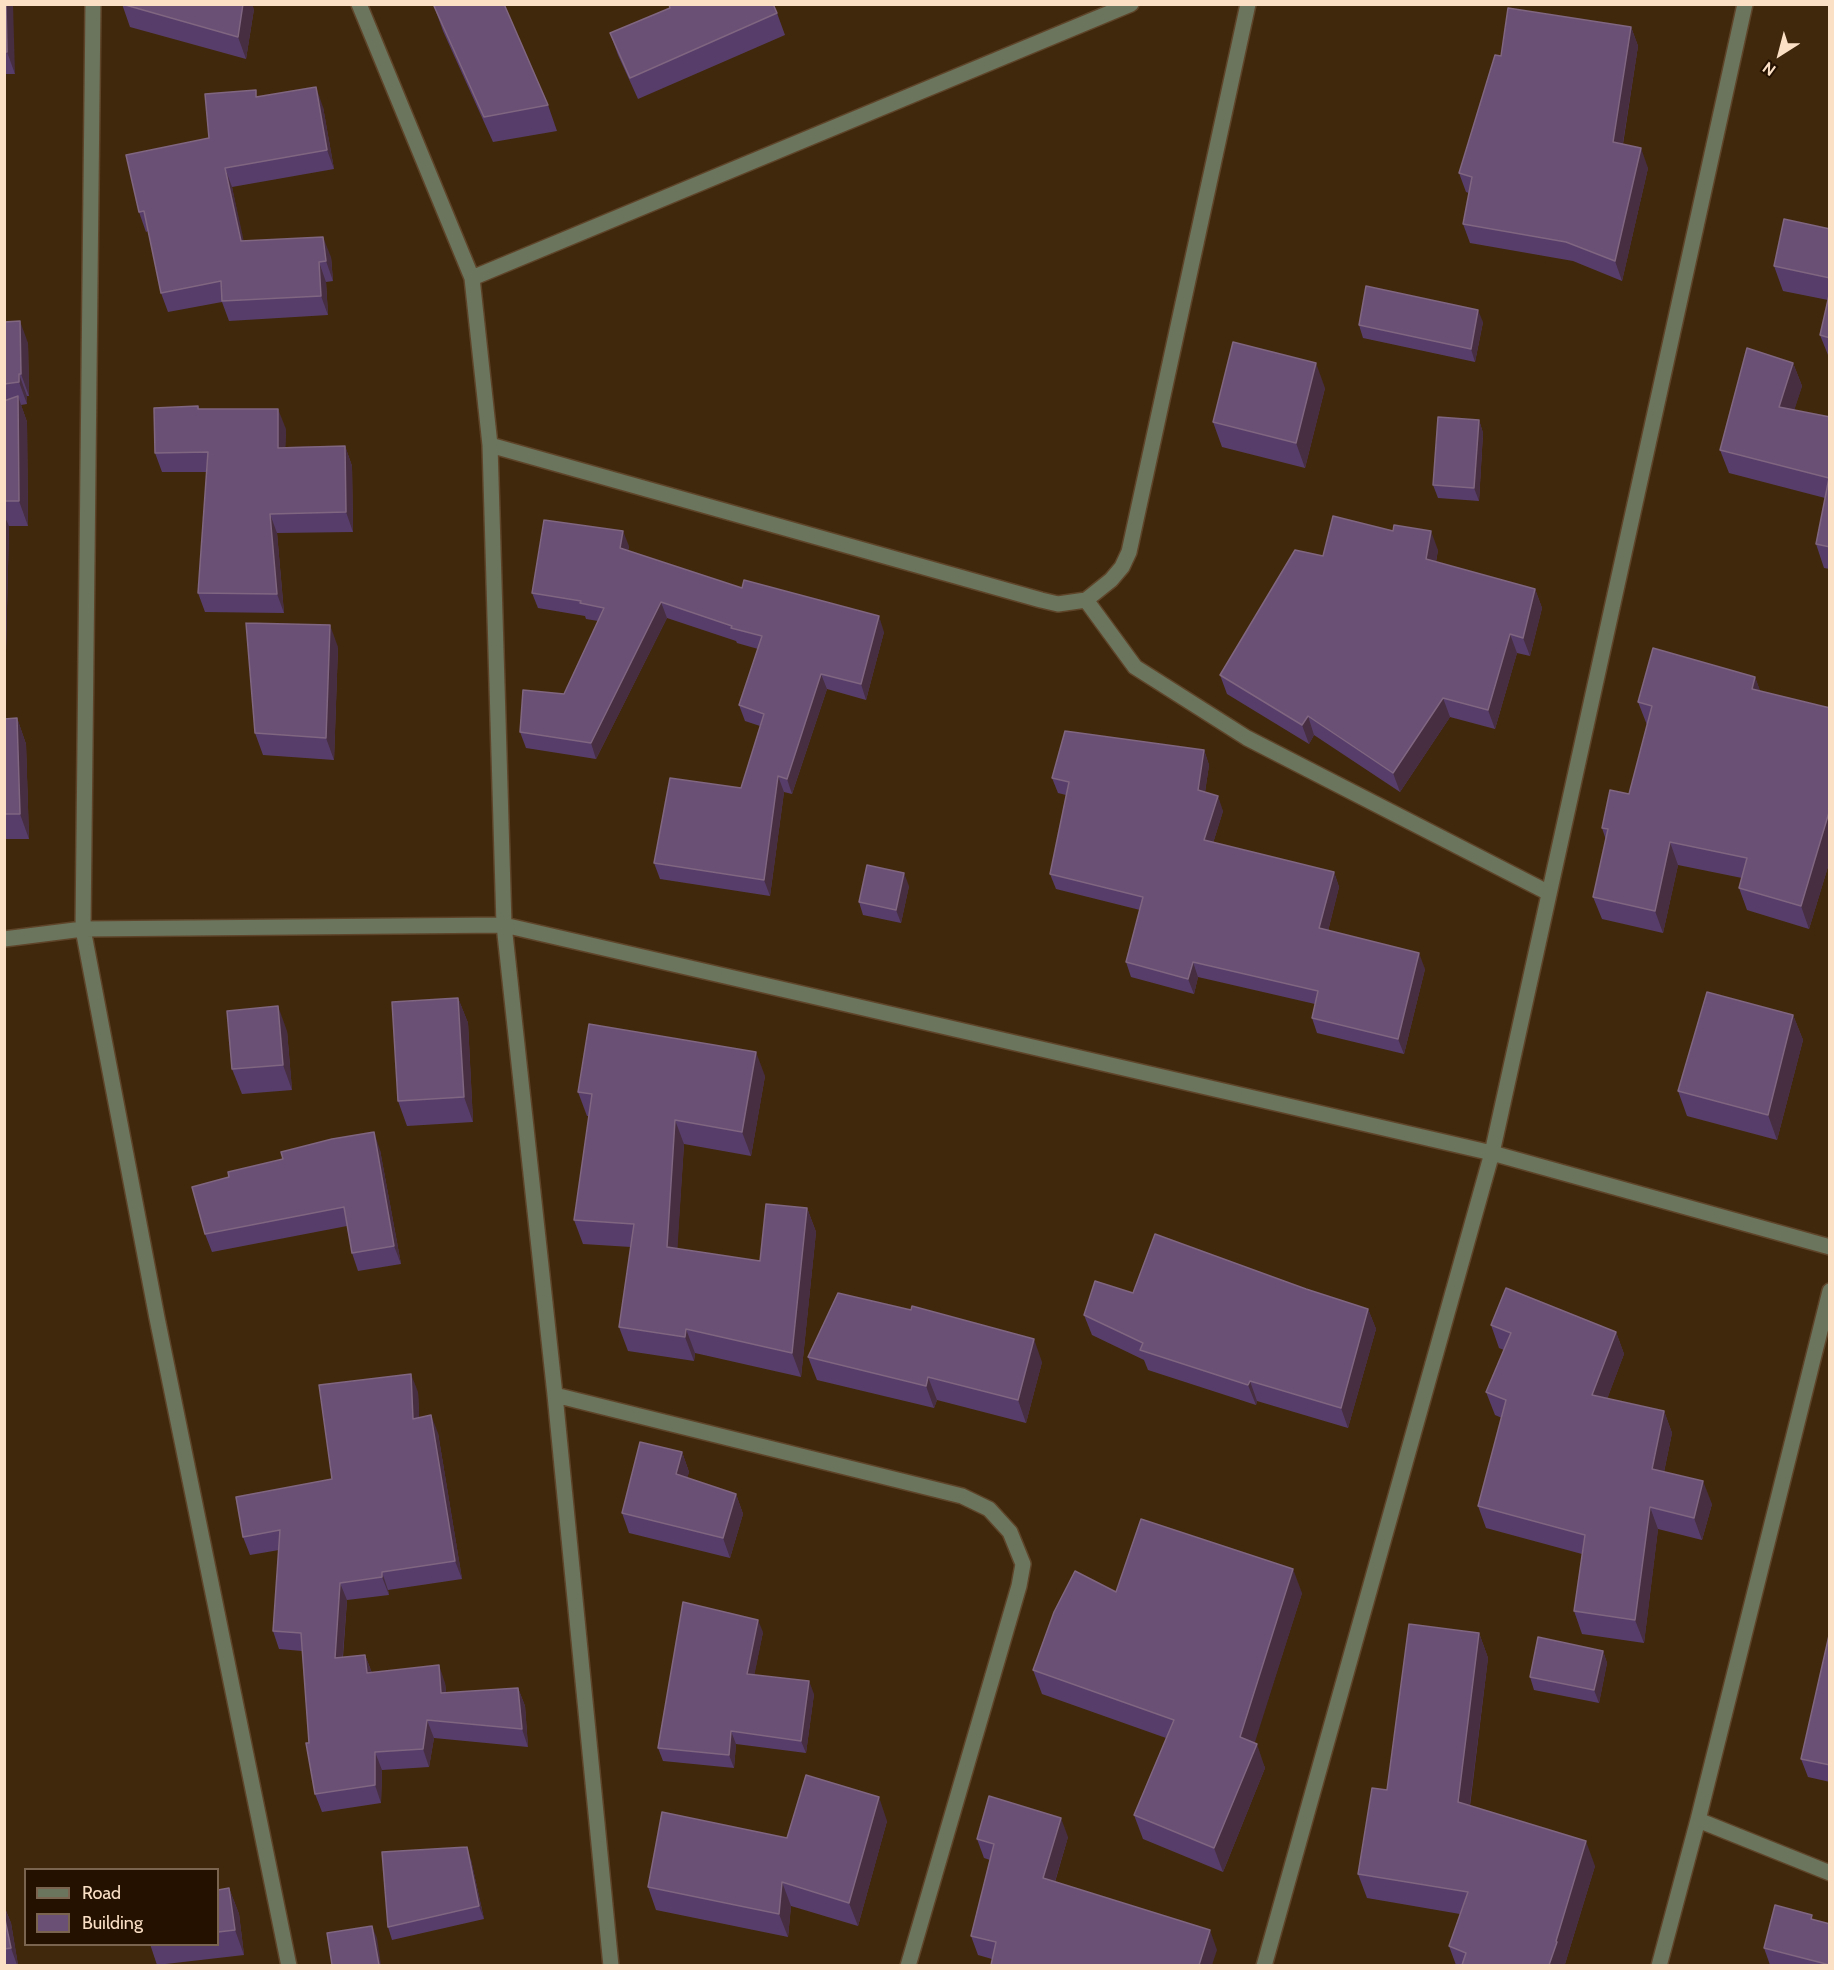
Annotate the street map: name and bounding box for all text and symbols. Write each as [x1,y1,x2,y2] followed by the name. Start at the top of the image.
[1750,24,1810,84] north arrow
[1759,58,1779,80] text: N
[24,1868,219,1946] legend
[82,1882,121,1904] text: Road
[82,1912,143,1934] text: Building

